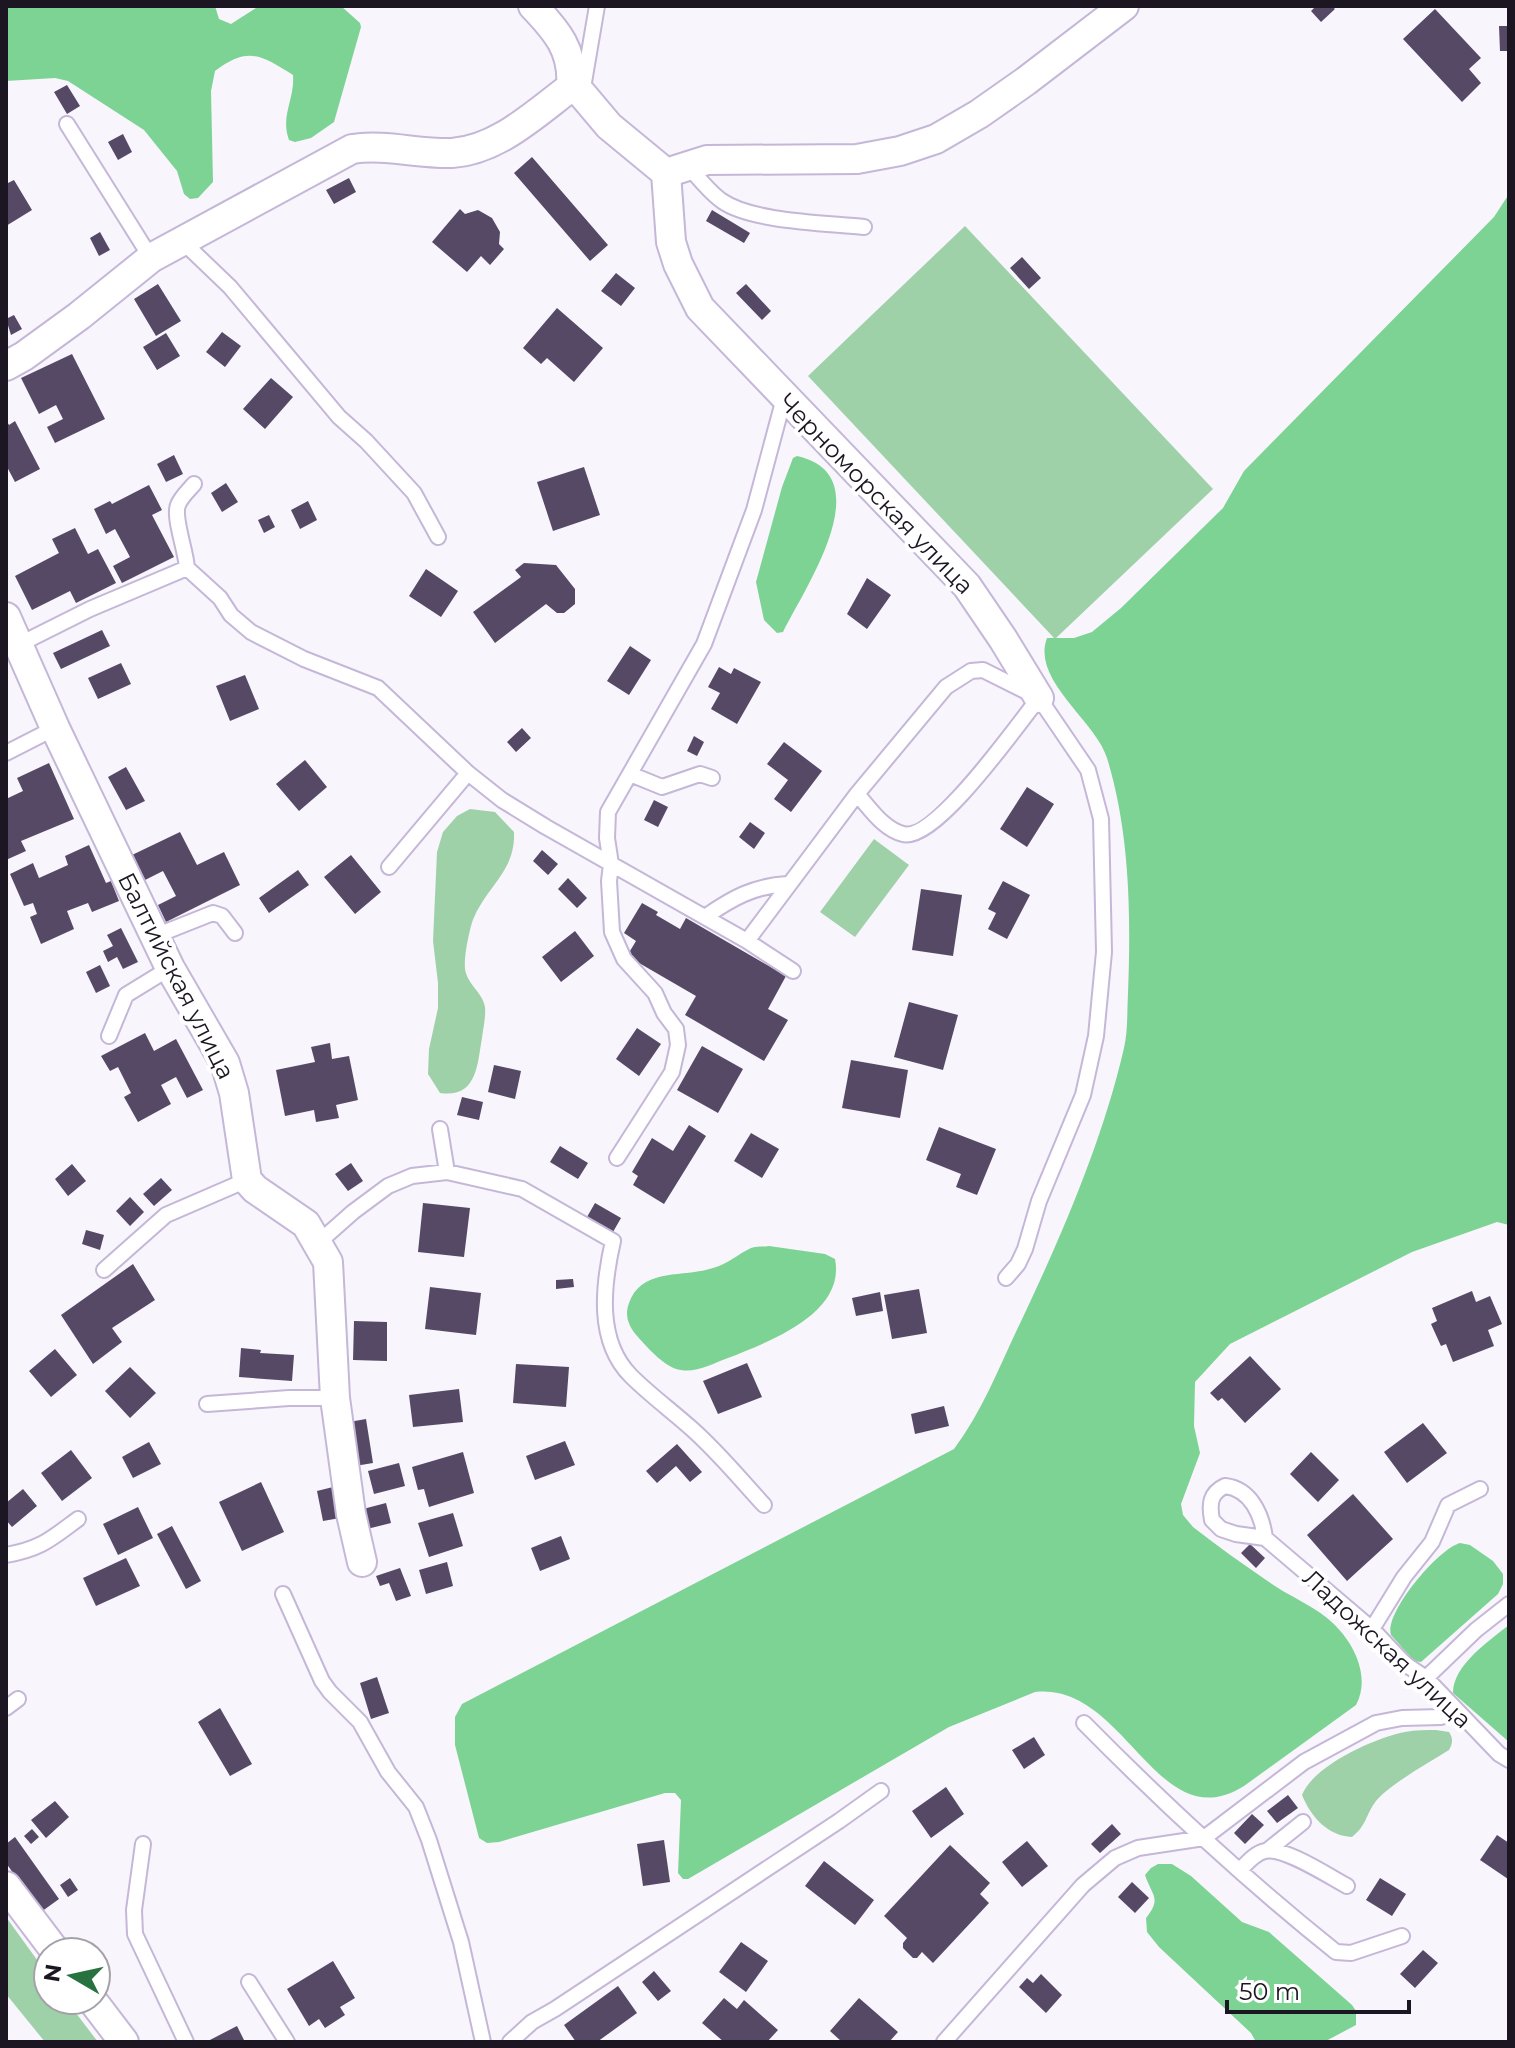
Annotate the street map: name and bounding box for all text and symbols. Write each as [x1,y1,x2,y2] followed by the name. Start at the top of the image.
[773,387,980,600] street label: Черноморская улица
[112,868,241,1084] street label: Балтийская улица
[1297,1563,1478,1734] street label: Ладожская улица
[32,1936,112,2016] north arrow
[38,1962,67,1984] text: N
[1227,1964,1409,2014] scale bar
[1239,1977,1300,2006] text: 50 m

